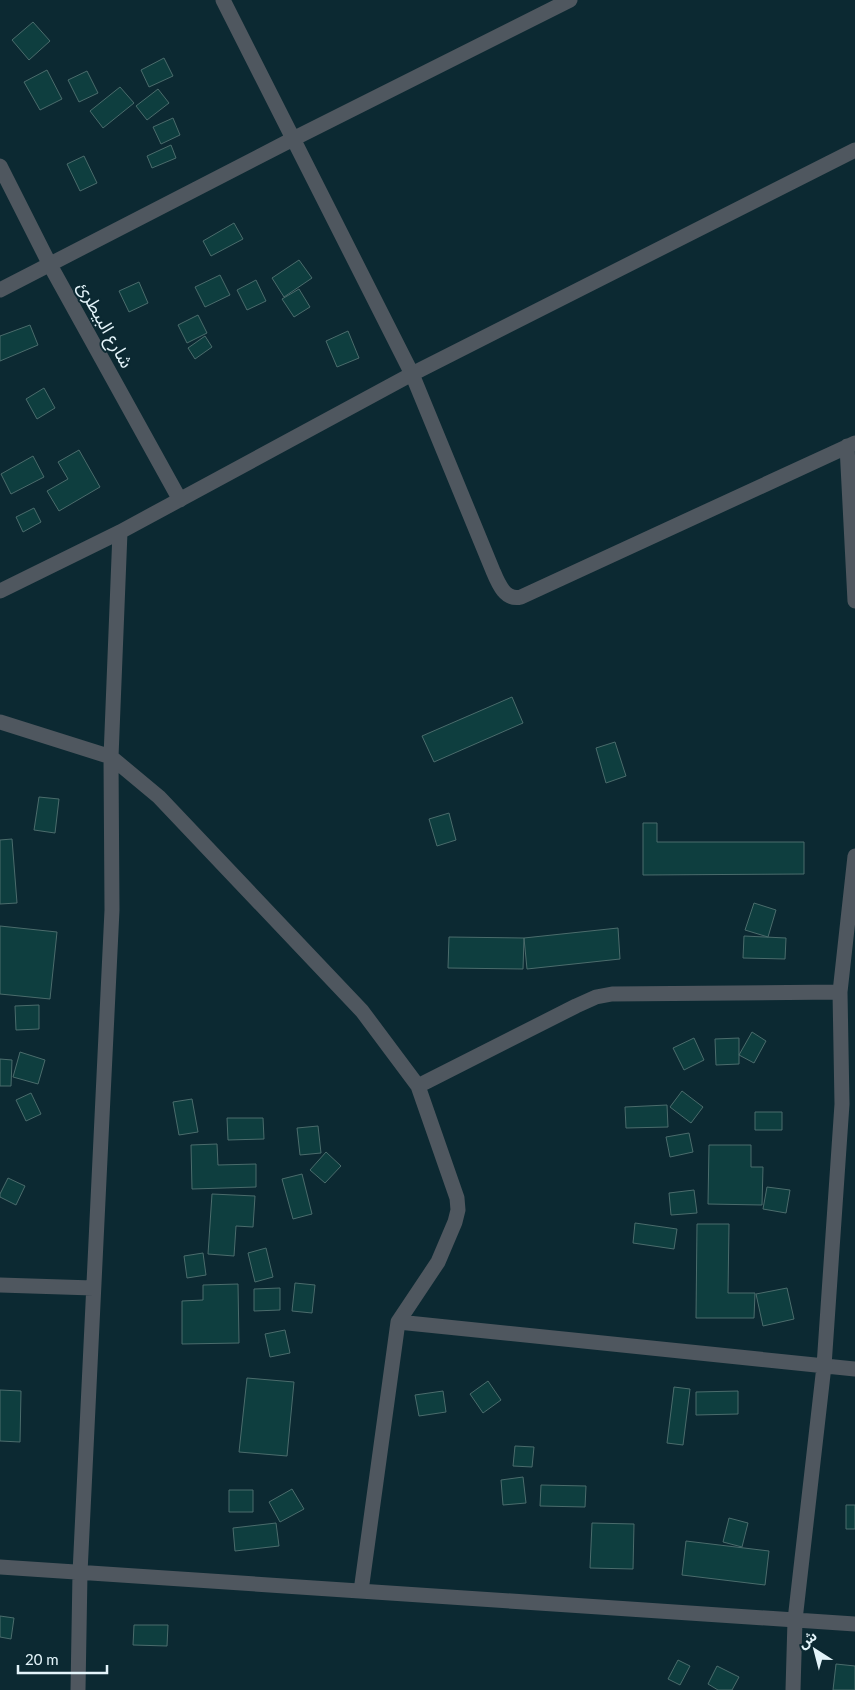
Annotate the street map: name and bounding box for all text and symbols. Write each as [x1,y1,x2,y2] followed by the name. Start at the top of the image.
[70,278,139,373] street label: شارع البيطرئ
[790,1625,840,1675] north arrow
[794,1627,820,1652] text: ش
[18,1642,106,1674] scale bar
[25,1650,59,1668] text: 20 m

